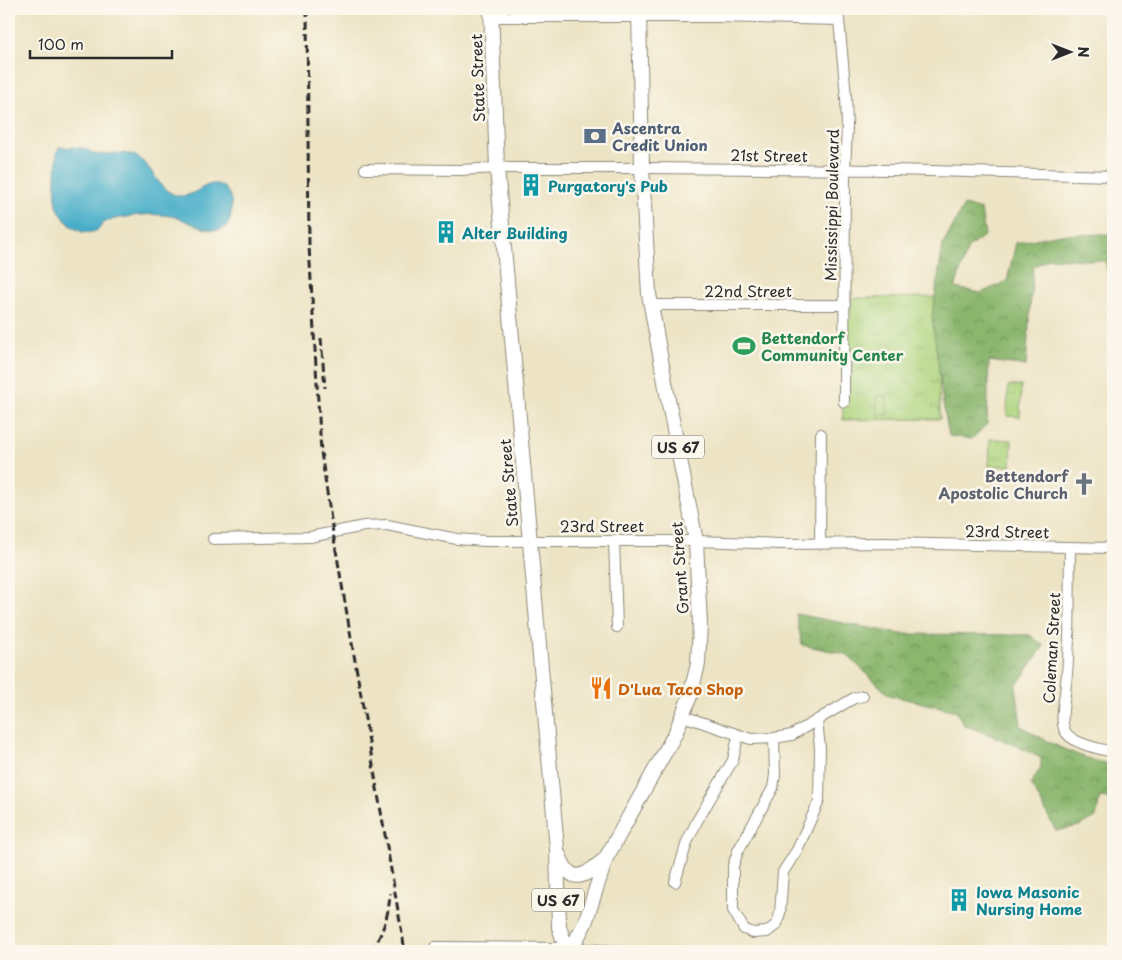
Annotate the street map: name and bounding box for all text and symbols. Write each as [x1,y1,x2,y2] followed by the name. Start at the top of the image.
[30,28,172,60] scale bar
[1044,28,1094,78] north arrow
[38,32,84,55] text: 100 m
[464,33,490,123] street label: State Street
[1073,46,1094,58] text: N
[611,116,708,156] place label: Ascentra Credit Union
[582,123,608,149] bank icon: Ascentra Credit Union
[818,129,844,281] street label: Mississippi Boulevard
[730,143,808,167] street label: 21st Street
[518,172,544,198] building icon: Purgatory's Pub
[548,174,668,197] place label: Purgatory's Pub
[433,219,459,245] building icon: Alter Building
[462,221,568,244] place label: Alter Building
[704,279,792,302] street label: 22nd Street
[761,326,904,366] place label: Bettendorf Community Center
[731,333,757,359] sports icon: Bettendorf Community Center
[652,436,704,458] road number: US 67
[493,438,523,528] street label: State Street
[939,464,1069,504] place label: Bettendorf Apostolic Church
[1071,471,1097,497] church icon: Bettendorf Apostolic Church
[560,514,644,537] street label: 23rd Street
[965,519,1049,543] street label: 23rd Street
[664,521,694,615] street label: Grant Street
[1037,592,1065,704] street label: Coleman Street
[588,675,614,701] restaurant icon: D'Lua Taco Shop
[618,677,743,700] place label: D'Lua Taco Shop
[976,880,1082,920] place label: Iowa Masonic Nursing Home
[946,887,972,913] building icon: Iowa Masonic Nursing Home
[532,888,584,912] road number: US 67

